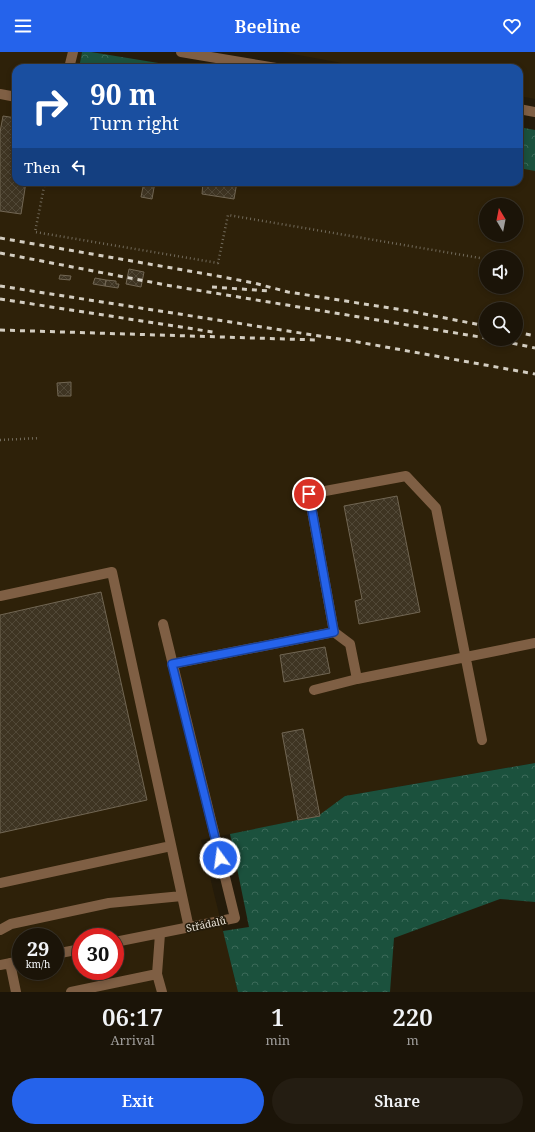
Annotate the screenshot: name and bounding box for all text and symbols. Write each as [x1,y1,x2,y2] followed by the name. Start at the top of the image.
[234,14,301,38] text: Beeline
[12,15,34,37] icon: menu
[501,15,523,37] icon: heart
[90,75,157,113] text: 90 m
[24,80,76,132] icon: right
[90,111,179,135] text: Turn right
[68,156,90,178] icon: left
[24,157,60,177] text: Then
[479,198,523,242] north arrow
[479,198,523,346] map controls
[479,250,523,294] button: sound
[479,302,523,346] button: search
[292,477,326,511] pin
[298,483,320,505] icon: arrive
[199,837,241,879] position arrow
[185,913,228,935] street label: Střádalů
[72,928,124,980] speed limit sign: 30
[27,935,49,962] text: 29
[26,957,50,971] text: km/h
[102,1000,163,1033] text: 06:17
[271,1000,285,1033] text: 1
[392,1000,433,1033] text: 220
[110,1031,155,1049] text: Arrival
[265,1031,290,1049] text: min
[406,1031,419,1049] text: m
[12,1078,264,1124] button: Exit
[272,1078,523,1124] button: Share

